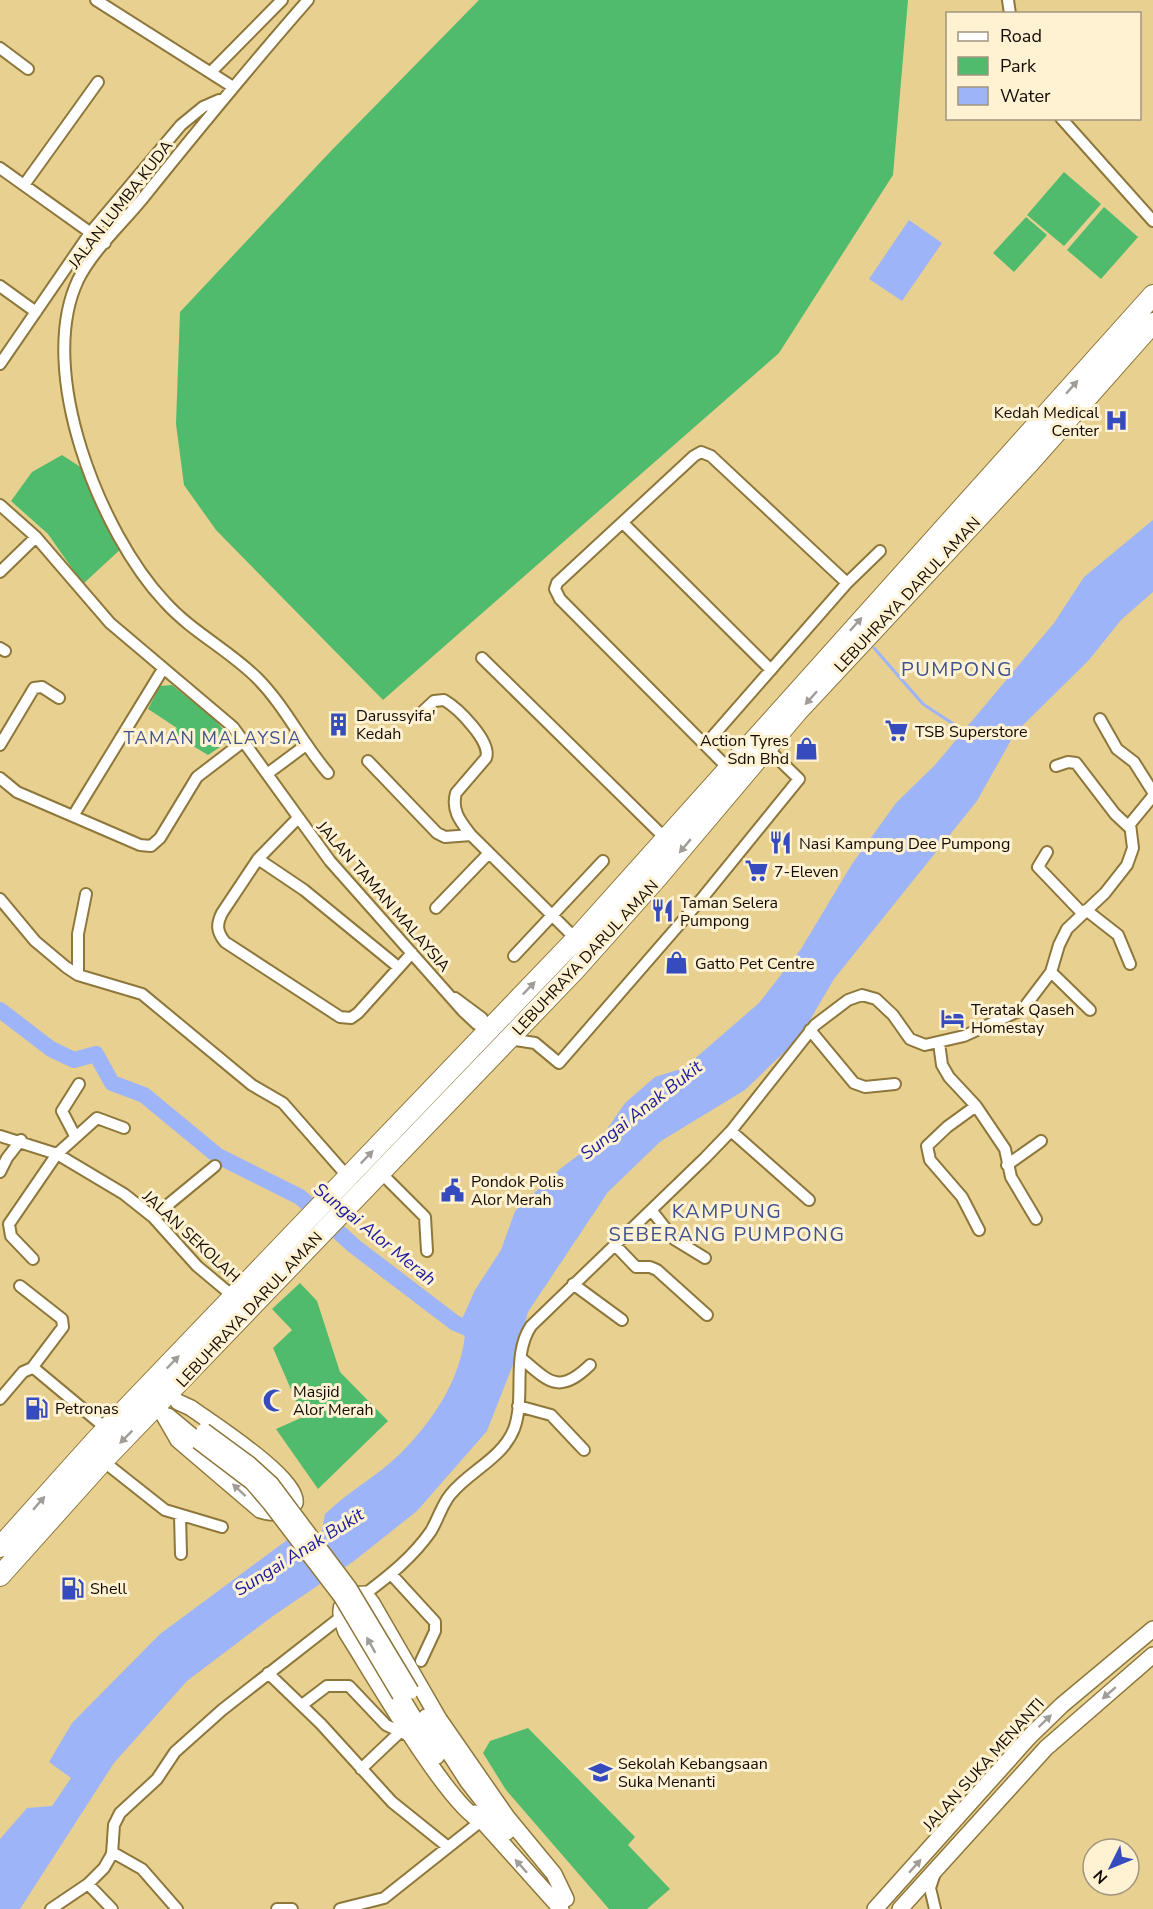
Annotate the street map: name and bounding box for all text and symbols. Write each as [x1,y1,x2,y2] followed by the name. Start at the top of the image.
[946,12,1141,120] legend
[1000,24,1042,48] text: Road
[1000,54,1037,78] text: Park
[1000,84,1051,108] text: Water
[63,135,178,274] street label: JALAN LUMBA KUDA
[1065,379,1078,394] one-way arrow
[994,402,1099,442] place label: Kedah Medical Center
[1104,408,1130,434] hospital icon: Kedah Medical Center
[830,512,986,677] street label: LEBUHRAYA DARUL AMAN
[849,617,863,632] one-way arrow
[901,656,1013,683] district label: PUMPONG
[804,690,818,705] one-way arrow
[356,705,436,745] place label: Darussyifa' Kedah
[325,711,351,737] building icon: Darussyifa' Kedah
[884,718,910,744] supermarket icon: TSB Superstore
[915,721,1028,743] place label: TSB Superstore
[123,726,303,750] district label: TAMAN MALAYSIA
[700,730,789,770] place label: Action Tyres Sdn Bhd
[794,736,820,762] shop icon: Action Tyres Sdn Bhd
[311,816,455,977] street label: JALAN TAMAN MALAYSIA
[768,830,794,856] restaurant icon: Nasi Kampung Dee Pumpong
[799,833,1010,855] place label: Nasi Kampung Dee Pumpong
[678,838,691,854] one-way arrow
[743,858,769,884] supermarket icon: 7-Eleven
[774,861,839,883] place label: 7-Eleven
[508,875,664,1040] street label: LEBUHRAYA DARUL AMAN
[680,892,778,932] place label: Taman Selera Pumpong
[649,898,675,924] restaurant icon: Taman Selera Pumpong
[664,950,690,976] shop icon: Gatto Pet Centre
[695,953,815,975] place label: Gatto Pet Centre
[522,981,536,995] one-way arrow
[971,999,1074,1039] place label: Teratak Qaseh Homestay
[940,1005,966,1031] hotel icon: Teratak Qaseh Homestay
[575,1054,707,1165] water label: Sungai Anak Bukit
[360,1150,374,1164] one-way arrow
[471,1171,564,1211] place label: Pondok Polis Alor Merah
[309,1177,441,1291] water label: Sungai Alor Merah
[440,1177,466,1203] public building icon: Pondok Polis Alor Merah
[137,1185,245,1288] street label: JALAN SEKOLAH
[609,1198,845,1248] district label: KAMPUNG SEBERANG PUMPONG
[172,1227,328,1392] street label: LEBUHRAYA DARUL AMAN
[166,1354,180,1369] one-way arrow
[293,1381,373,1421] place label: Masjid Alor Merah
[262,1387,288,1413] mosque icon: Masjid Alor Merah
[24,1395,50,1421] fuel station icon: Petronas
[55,1398,119,1420] place label: Petronas
[120,1430,134,1444] one-way arrow
[232,1484,247,1497] one-way arrow
[32,1495,45,1511] one-way arrow
[230,1502,369,1602] water label: Sungai Anak Bukit
[59,1575,85,1601] fuel station icon: Shell
[90,1578,127,1600] place label: Shell
[366,1636,376,1653] one-way arrow
[1101,1686,1116,1700] one-way arrow
[917,1693,1049,1837] street label: JALAN SUKA MENANTI
[1038,1714,1053,1728] one-way arrow
[618,1753,768,1793] place label: Sekolah Kebangsaan Suka Menanti
[587,1759,613,1785] school or university icon: Sekolah Kebangsaan Suka Menanti
[1081,1837,1141,1897] north arrow
[514,1859,528,1874] one-way arrow
[908,1859,921,1874] one-way arrow
[1089,1865,1113,1888] text: N

